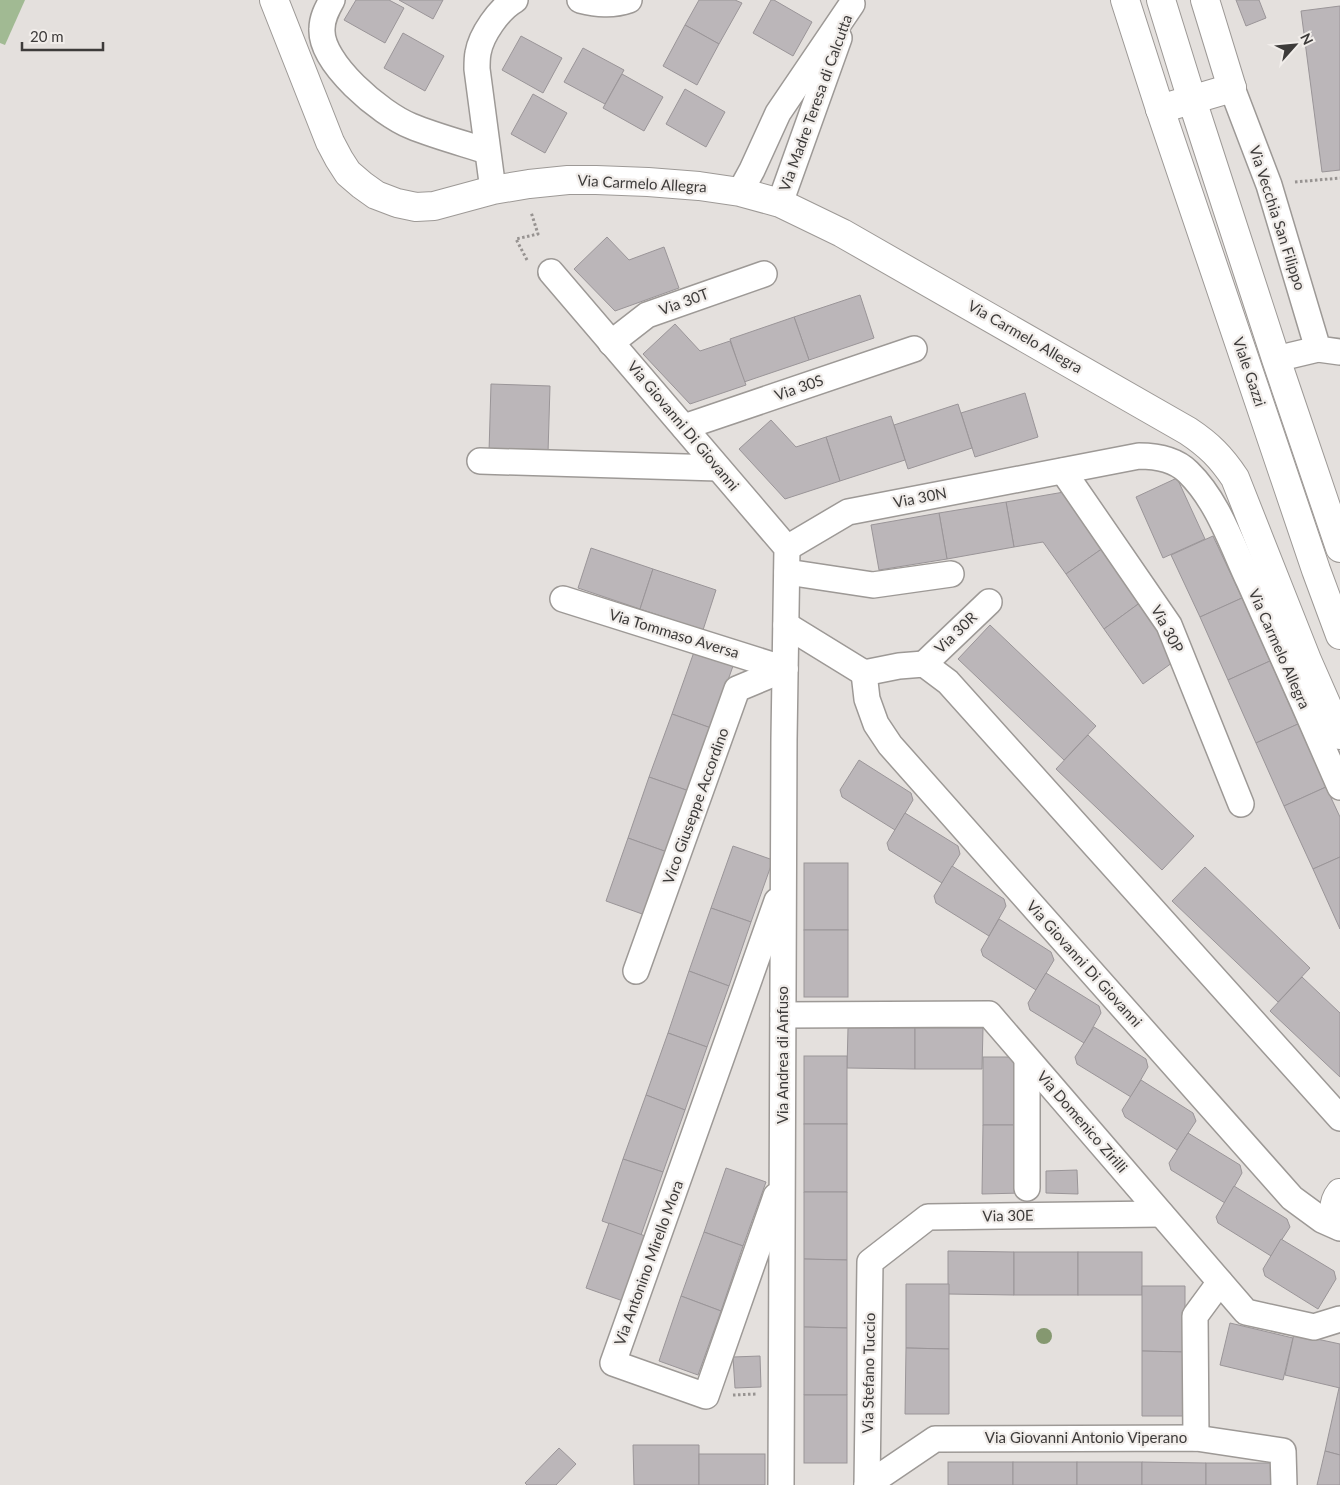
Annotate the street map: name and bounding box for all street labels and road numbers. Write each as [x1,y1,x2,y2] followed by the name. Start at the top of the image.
[775,12,855,194] street label: Via Madre Teresa di Calcutta
[1246,143,1310,292] street label: Via Vecchia San Filippo
[577,171,707,195] street label: Via Carmelo Allegra
[656,284,711,318] street label: Via 30T
[965,296,1086,376] street label: Via Carmelo Allegra
[1230,335,1270,409] street label: Viale Gazzi
[624,357,743,494] street label: Via Giovanni Di Giovanni
[772,370,826,404] street label: Via 30S
[892,483,948,511] street label: Via 30N
[1245,586,1314,711] street label: Via Carmelo Allegra
[1148,602,1188,655] street label: Via 30P
[607,605,741,661] street label: Via Tommaso Aversa
[930,607,981,657] street label: Via 30R
[658,725,732,886] street label: Vico Giuseppe Accordino
[1023,896,1146,1030] street label: Via Giovanni Di Giovanni
[773,986,791,1124] street label: Via Andrea di Anfuso
[1034,1067,1132,1176] street label: Via Domenico Zirilli
[610,1178,686,1348] street label: Via Antonino Mirello Mora
[982,1206,1034,1224] street label: Via 30E
[858,1312,878,1434] street label: Via Stefano Tuccio
[985,1428,1187,1446] street label: Via Giovanni Antonio Viperano

